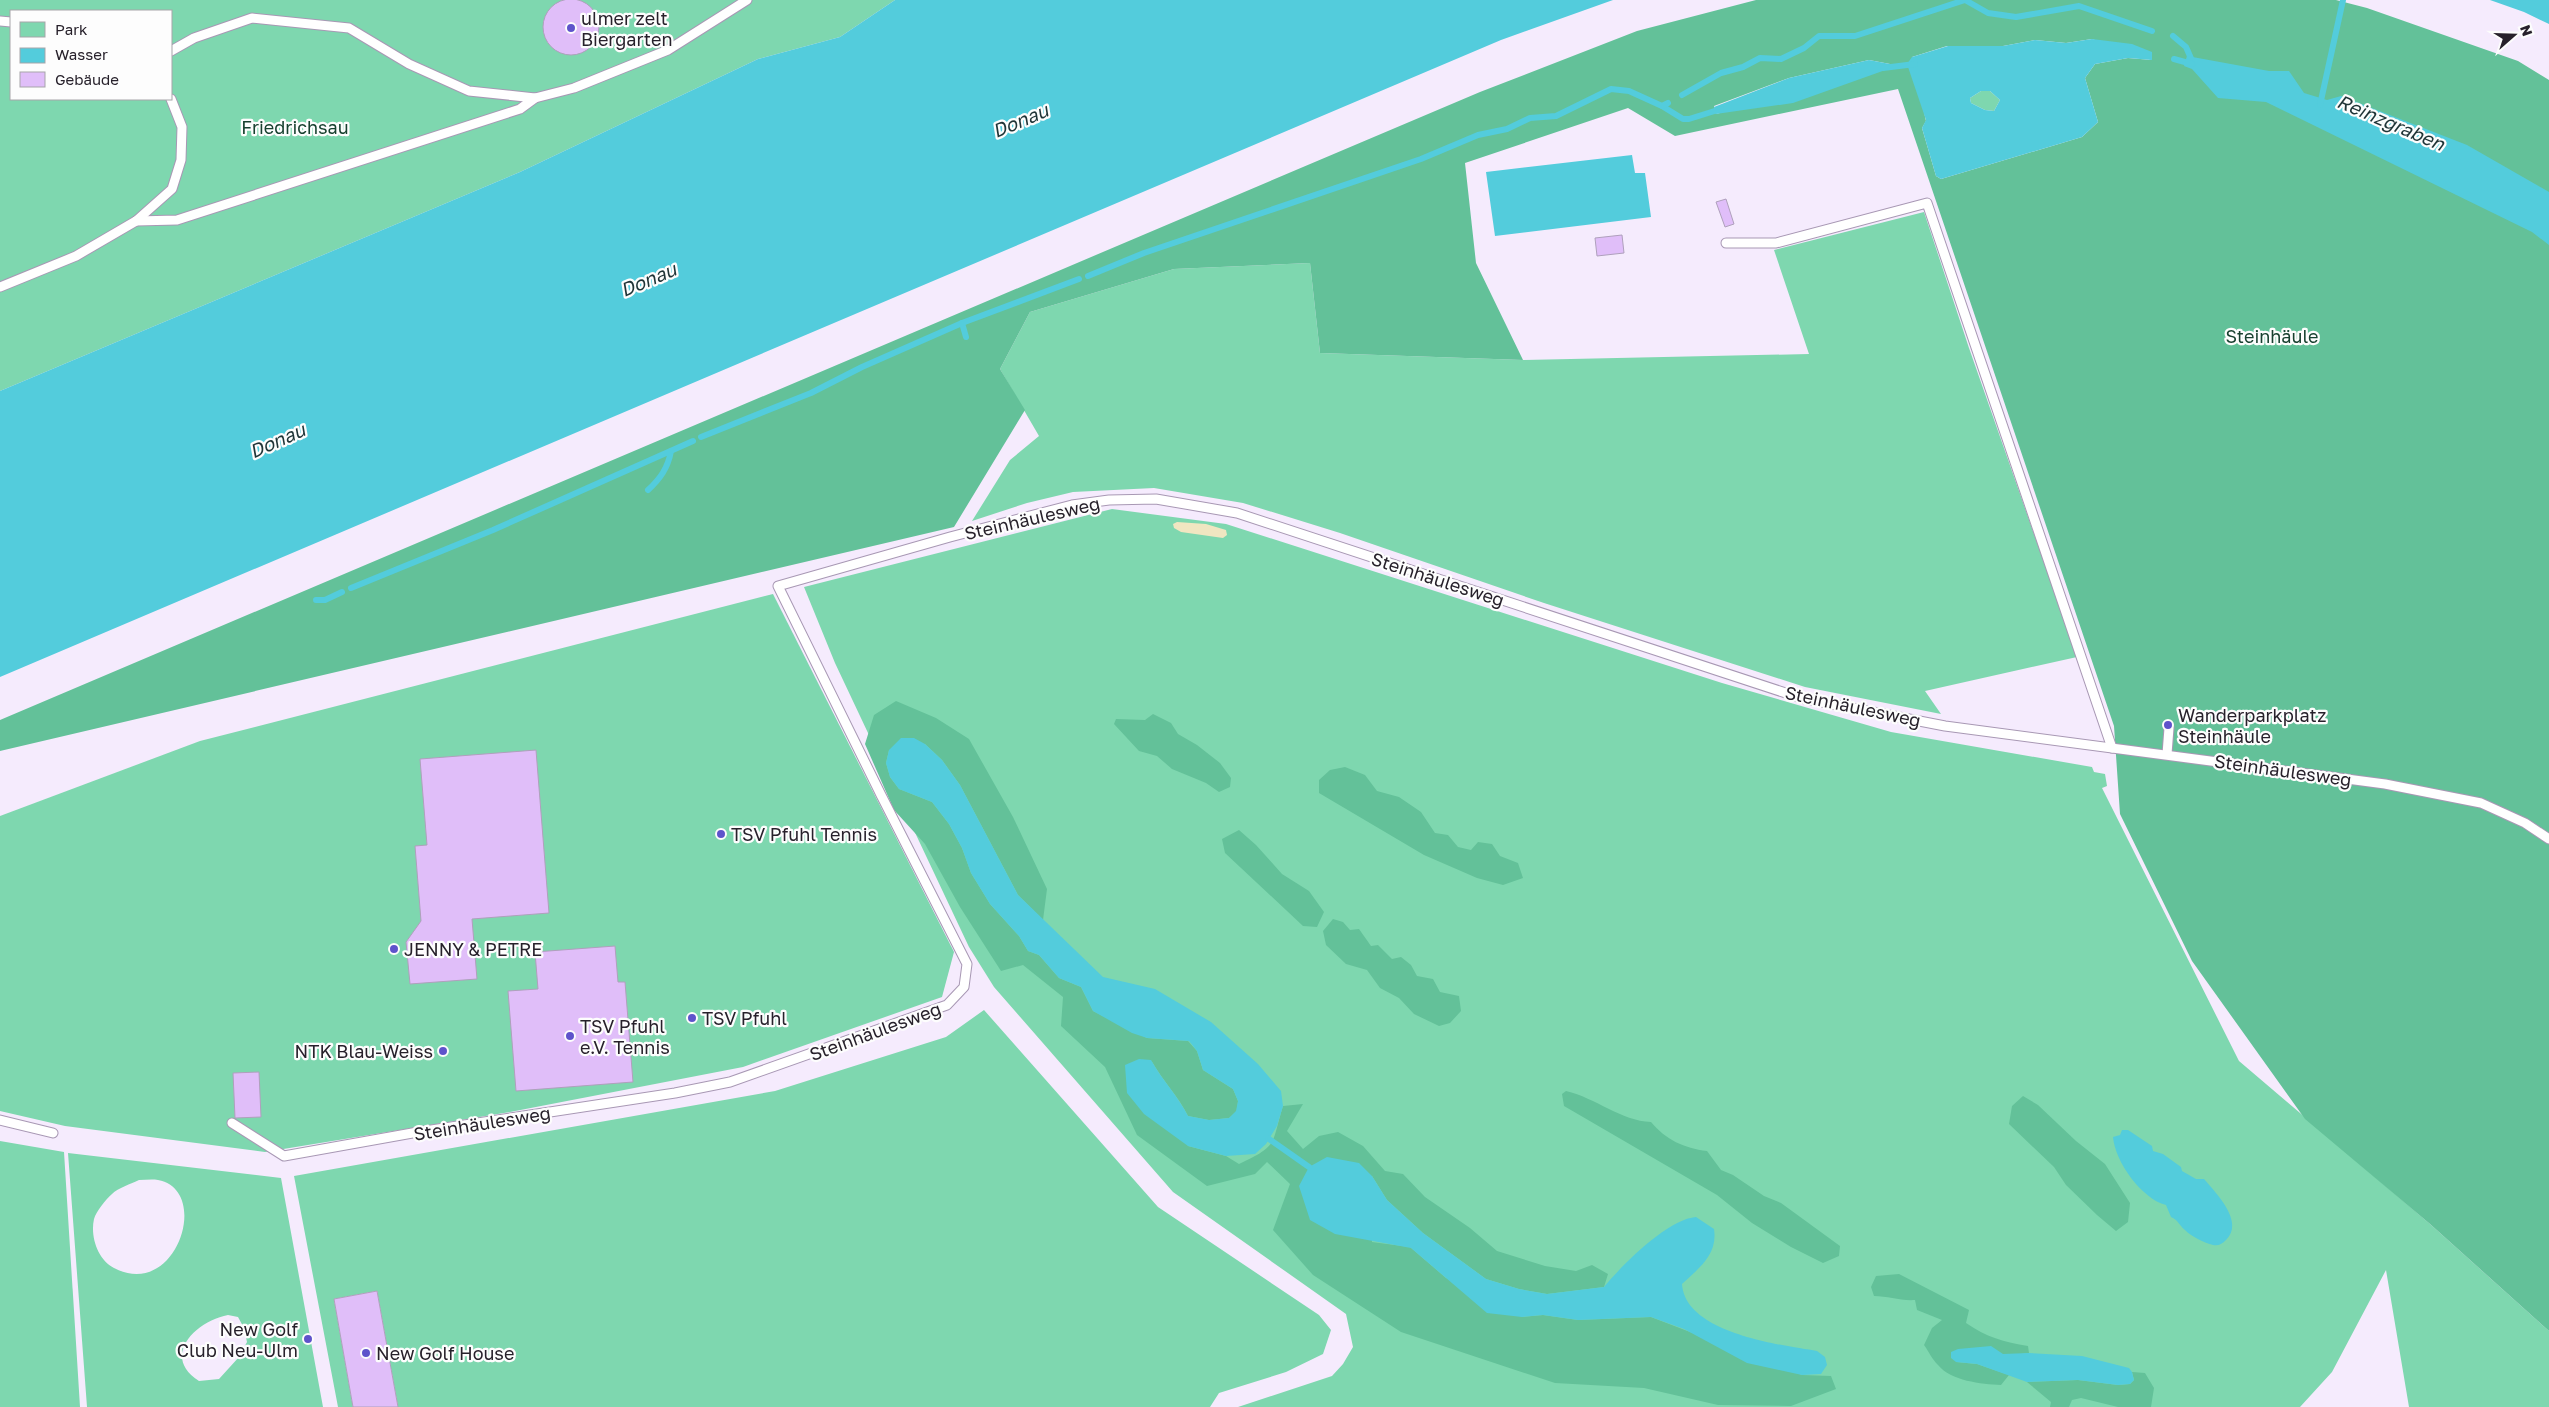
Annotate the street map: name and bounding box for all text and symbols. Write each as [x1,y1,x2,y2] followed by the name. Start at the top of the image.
[581,7,673,50] place label: ulmer zelt Biergarten
[10,10,172,100] legend
[2489,10,2539,60] north arrow
[55,20,88,38] text: Park
[565,22,577,34] marker: ulmer zelt Biergarten
[2517,22,2536,38] text: N
[55,45,108,63] text: Wasser
[55,70,119,88] text: Gebäude
[2334,89,2449,155] water label: Reinzgraben
[989,97,1053,142] water label: Donau
[241,116,349,138] park label: Friedrichsau
[617,256,681,301] water label: Donau
[2226,325,2318,347] park label: Steinhäule
[246,417,310,462] water label: Donau
[962,492,1102,544] street label: Steinhäulesweg
[1369,547,1507,611] street label: Steinhäulesweg
[1783,681,1923,731] street label: Steinhäulesweg
[2178,704,2326,747] place label: Wanderparkplatz Steinhäule
[2162,719,2174,731] marker: Wanderparkplatz Steinhäule
[2213,749,2353,791] street label: Steinhäulesweg
[731,823,877,845] place label: TSV Pfuhl Tennis
[715,828,727,840] marker: TSV Pfuhl Tennis
[404,938,542,960] place label: JENNY & PETRE
[388,943,400,955] marker: JENNY & PETRE
[806,997,944,1065] street label: Steinhäulesweg
[702,1007,787,1029] place label: TSV Pfuhl
[686,1012,698,1024] marker: TSV Pfuhl
[580,1015,670,1058] place label: TSV Pfuhl e.V. Tennis
[564,1030,576,1042] marker: TSV Pfuhl e.V. Tennis
[295,1040,433,1062] place label: NTK Blau-Weiss
[437,1045,449,1057] marker: NTK Blau-Weiss
[412,1101,552,1145] street label: Steinhäulesweg
[177,1318,298,1361] place label: New Golf Club Neu-Ulm
[302,1333,314,1345] marker: New Golf Club Neu-Ulm
[376,1342,514,1364] place label: New Golf House
[360,1347,372,1359] marker: New Golf House

